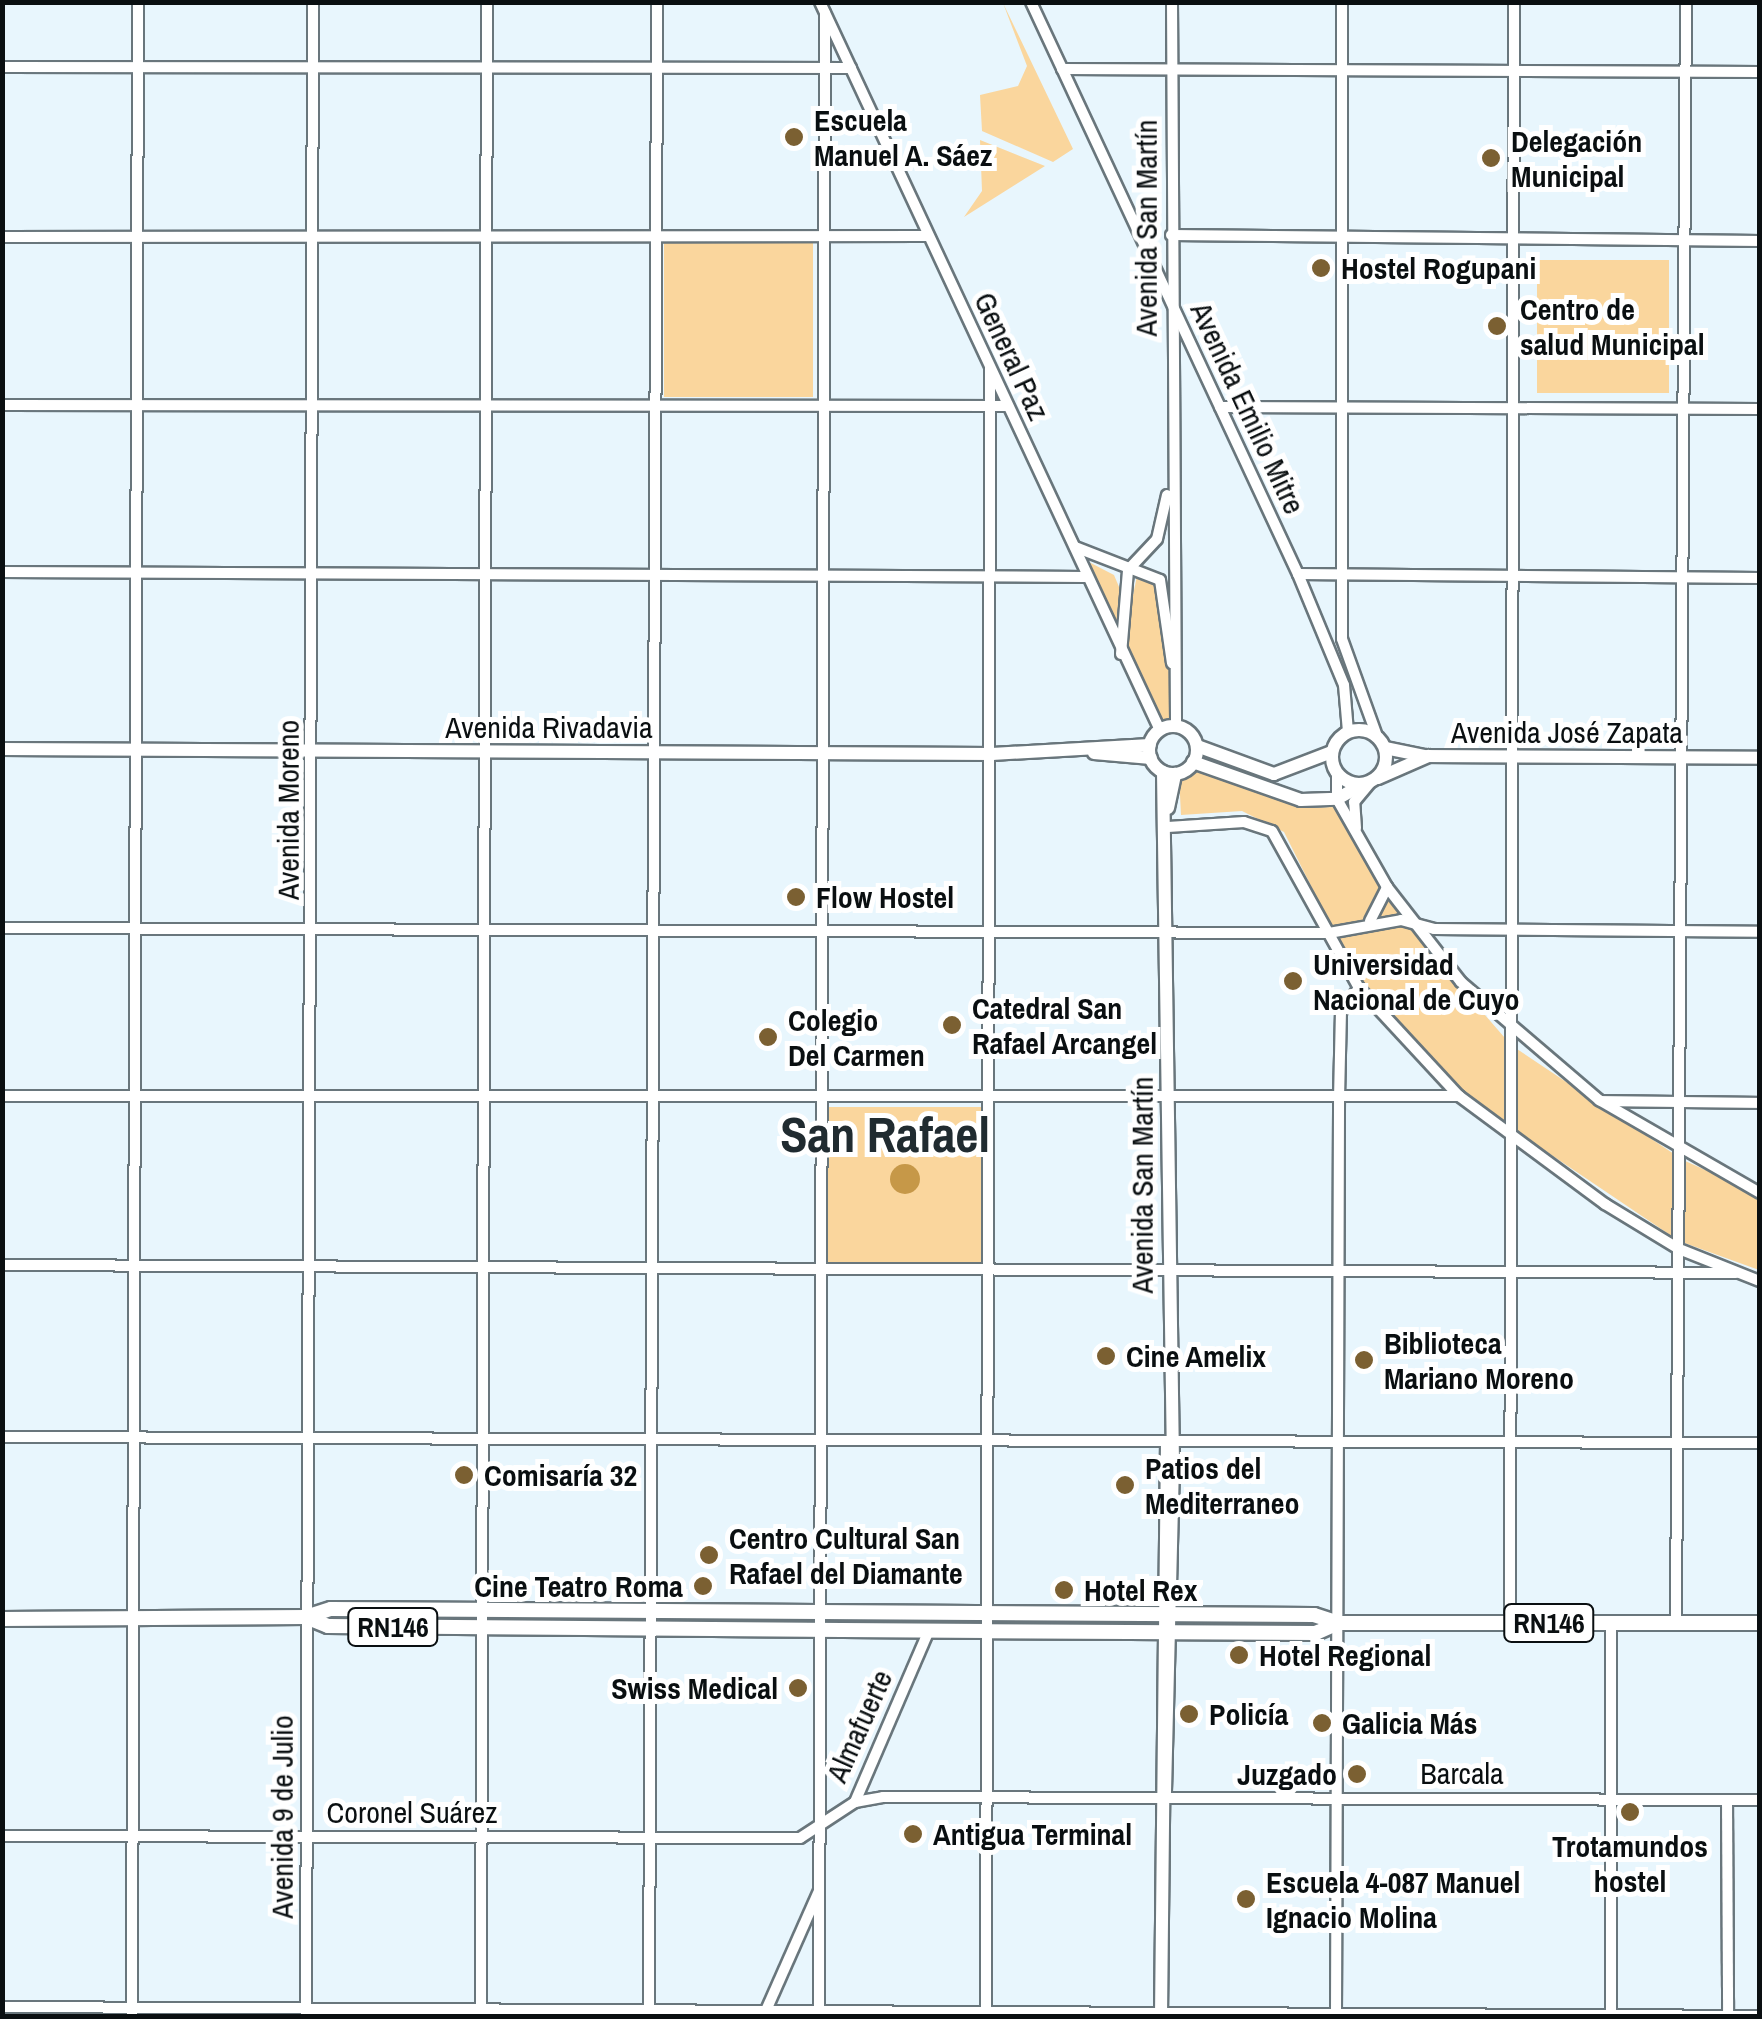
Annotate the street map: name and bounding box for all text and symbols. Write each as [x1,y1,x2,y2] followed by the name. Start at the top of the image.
[814,102,993,172] place label: Escuela Manuel A. Sáez
[1128,119,1164,337] street label: Avenida San Martín
[1511,123,1642,194] place label: Delegación Municipal
[783,126,805,148] marker: Escuela Manuel A. Sáez
[1480,147,1502,169] marker: Delegación Municipal
[1341,250,1536,286] place label: Hostel Rogupani
[1310,257,1332,279] marker: Hostel Rogupani
[967,286,1057,426] street label: General Paz
[1520,291,1705,362] place label: Centro de salud Municipal
[1183,296,1313,520] street label: Avenida Emilio Mitre
[1484,313,1510,339] marker: Centro de salud Municipal
[445,709,653,745] street label: Avenida Rivadavia
[1451,714,1683,750] street label: Avenida José Zapata
[270,720,306,900] street label: Avenida Moreno
[816,879,954,915] place label: Flow Hostel
[785,886,807,908] marker: Flow Hostel
[1313,946,1519,1016] place label: Universidad Nacional de Cuyo
[1282,970,1304,992] marker: Universidad Nacional de Cuyo
[972,990,1158,1060] place label: Catedral San Rafael Arcangel
[788,1002,925,1072] place label: Colegio Del Carmen
[941,1014,963,1036] marker: Catedral San Rafael Arcangel
[757,1026,779,1048] marker: Colegio Del Carmen
[1124,1076,1160,1294] street label: Avenida San Martín
[780,1105,990,1165] district label: San Rafael
[1384,1325,1574,1396] place label: Biblioteca Mariano Moreno
[1126,1338,1267,1374] place label: Cine Amelix
[1095,1345,1117,1367] marker: Cine Amelix
[1353,1349,1375,1371] marker: Biblioteca Mariano Moreno
[1145,1450,1299,1520] place label: Patios del Mediterraneo
[484,1457,637,1493] place label: Comisaría 32
[453,1464,475,1486] marker: Comisaría 32
[1114,1474,1136,1496] marker: Patios del Mediterraneo
[729,1520,963,1590] place label: Centro Cultural San Rafael del Diamante
[698,1544,720,1566] marker: Centro Cultural San Rafael del Diamante
[474,1568,683,1604] place label: Cine Teatro Roma
[1084,1572,1197,1608] place label: Hotel Rex
[692,1575,714,1597] marker: Cine Teatro Roma
[1053,1579,1075,1601] marker: Hotel Rex
[1502,1600,1596,1646] road number: RN146
[346,1604,440,1650] road number: RN146
[1259,1637,1431,1673] place label: Hotel Regional
[1228,1644,1250,1666] marker: Hotel Regional
[818,1664,900,1788] street label: Almafuerte
[611,1670,778,1706] place label: Swiss Medical
[787,1677,809,1699] marker: Swiss Medical
[1209,1696,1288,1732] place label: Policía
[1178,1703,1200,1725] marker: Policía
[1342,1705,1477,1741] place label: Galicia Más
[1311,1712,1333,1734] marker: Galicia Más
[264,1715,300,1919] street label: Avenida 9 de Julio
[1420,1755,1504,1791] street label: Barcala
[1237,1756,1337,1792] place label: Juzgado
[1346,1763,1368,1785] marker: Juzgado
[327,1794,497,1830] street label: Coronel Suárez
[1619,1801,1641,1823] marker: Trotamundos hostel
[933,1816,1132,1852] place label: Antigua Terminal
[902,1823,924,1845] marker: Antigua Terminal
[1552,1828,1708,1898] place label: Trotamundos hostel
[1266,1864,1520,1934] place label: Escuela 4-087 Manuel Ignacio Molina
[1235,1888,1257,1910] marker: Escuela 4-087 Manuel Ignacio Molina

